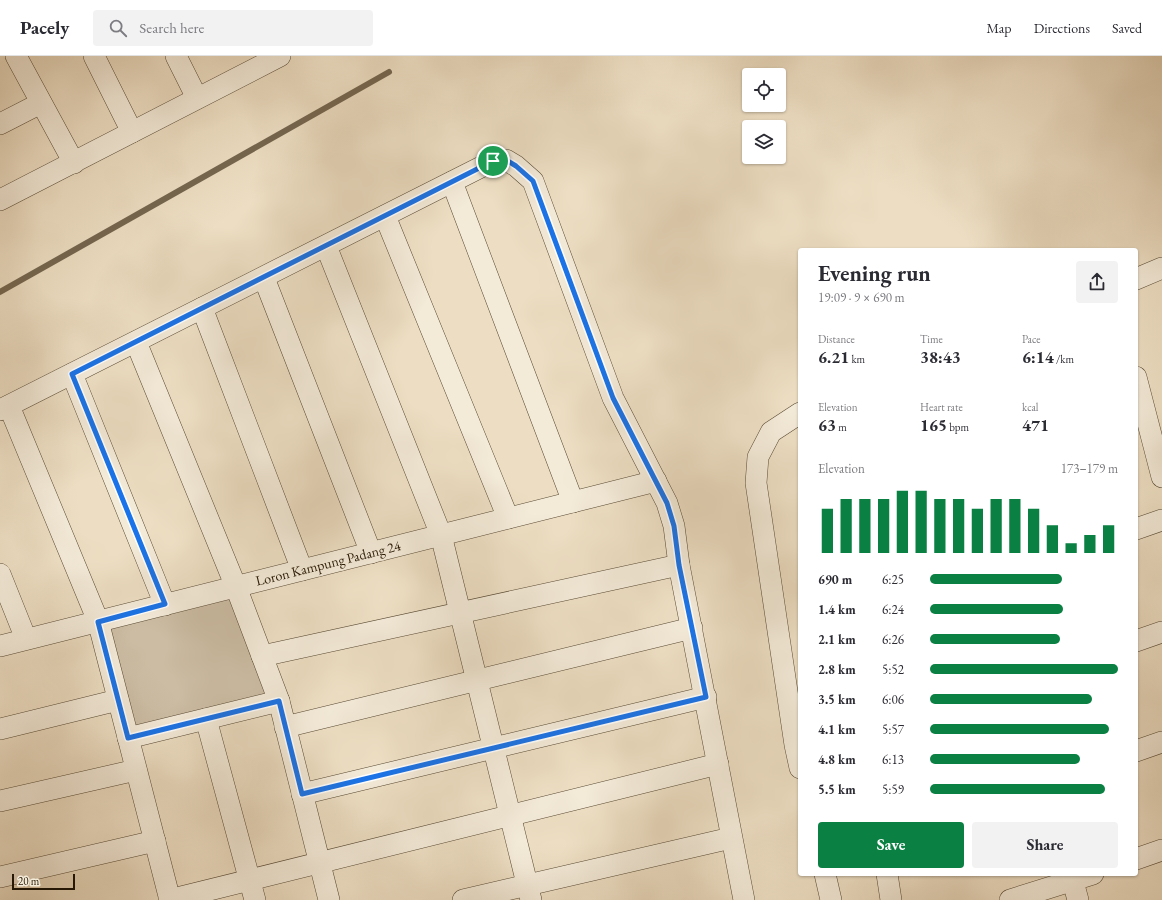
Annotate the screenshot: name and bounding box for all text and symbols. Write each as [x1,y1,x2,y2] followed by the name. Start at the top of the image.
[93,10,373,46] search box
[20,15,69,40] text: Pacely
[107,17,129,39] icon: search
[139,18,204,37] text: Search here
[986,19,1012,37] text: Map
[1034,19,1090,37] text: Directions
[1112,19,1142,37] text: Saved
[742,68,786,164] map controls
[742,68,786,112] button: locate
[742,120,786,164] button: layers
[476,144,510,178] pin
[482,150,504,172] icon: arrive
[818,259,931,288] text: Evening run
[1076,261,1118,303] button: share
[818,289,905,306] text: 19:09 · 9 × 690 m
[818,332,855,346] text: Distance
[920,332,943,346] text: Time
[1022,332,1040,346] text: Pace
[818,346,849,368] text: 6.21
[920,346,961,368] text: 38:43
[1022,346,1054,368] text: 6:14
[849,352,865,366] text: km
[1054,352,1074,366] text: /km
[818,400,858,414] text: Elevation
[920,400,963,414] text: Heart rate
[1022,400,1039,414] text: kcal
[818,414,836,436] text: 63
[920,414,947,436] text: 165
[1022,414,1049,436] text: 471
[836,420,847,434] text: m
[947,420,969,434] text: bpm
[818,460,865,477] text: Elevation
[1061,460,1118,477] text: 173–179 m
[254,536,403,590] street label: Loron Kampung Padang 24
[818,571,852,588] text: 690 m
[882,571,904,588] text: 6:25
[818,601,856,618] text: 1.4 km
[882,601,904,618] text: 6:24
[818,631,856,648] text: 2.1 km
[882,631,904,648] text: 6:26
[818,661,856,678] text: 2.8 km
[882,661,904,678] text: 5:52
[818,691,856,708] text: 3.5 km
[882,691,904,708] text: 6:06
[818,721,856,738] text: 4.1 km
[882,721,904,738] text: 5:57
[818,751,856,768] text: 4.8 km
[882,751,904,768] text: 6:13
[818,781,856,798] text: 5.5 km
[882,781,904,798] text: 5:59
[818,822,964,868] button: Save
[972,822,1118,868] button: Share
[12,872,75,891] scale bar
[18,874,39,888] text: 20 m

